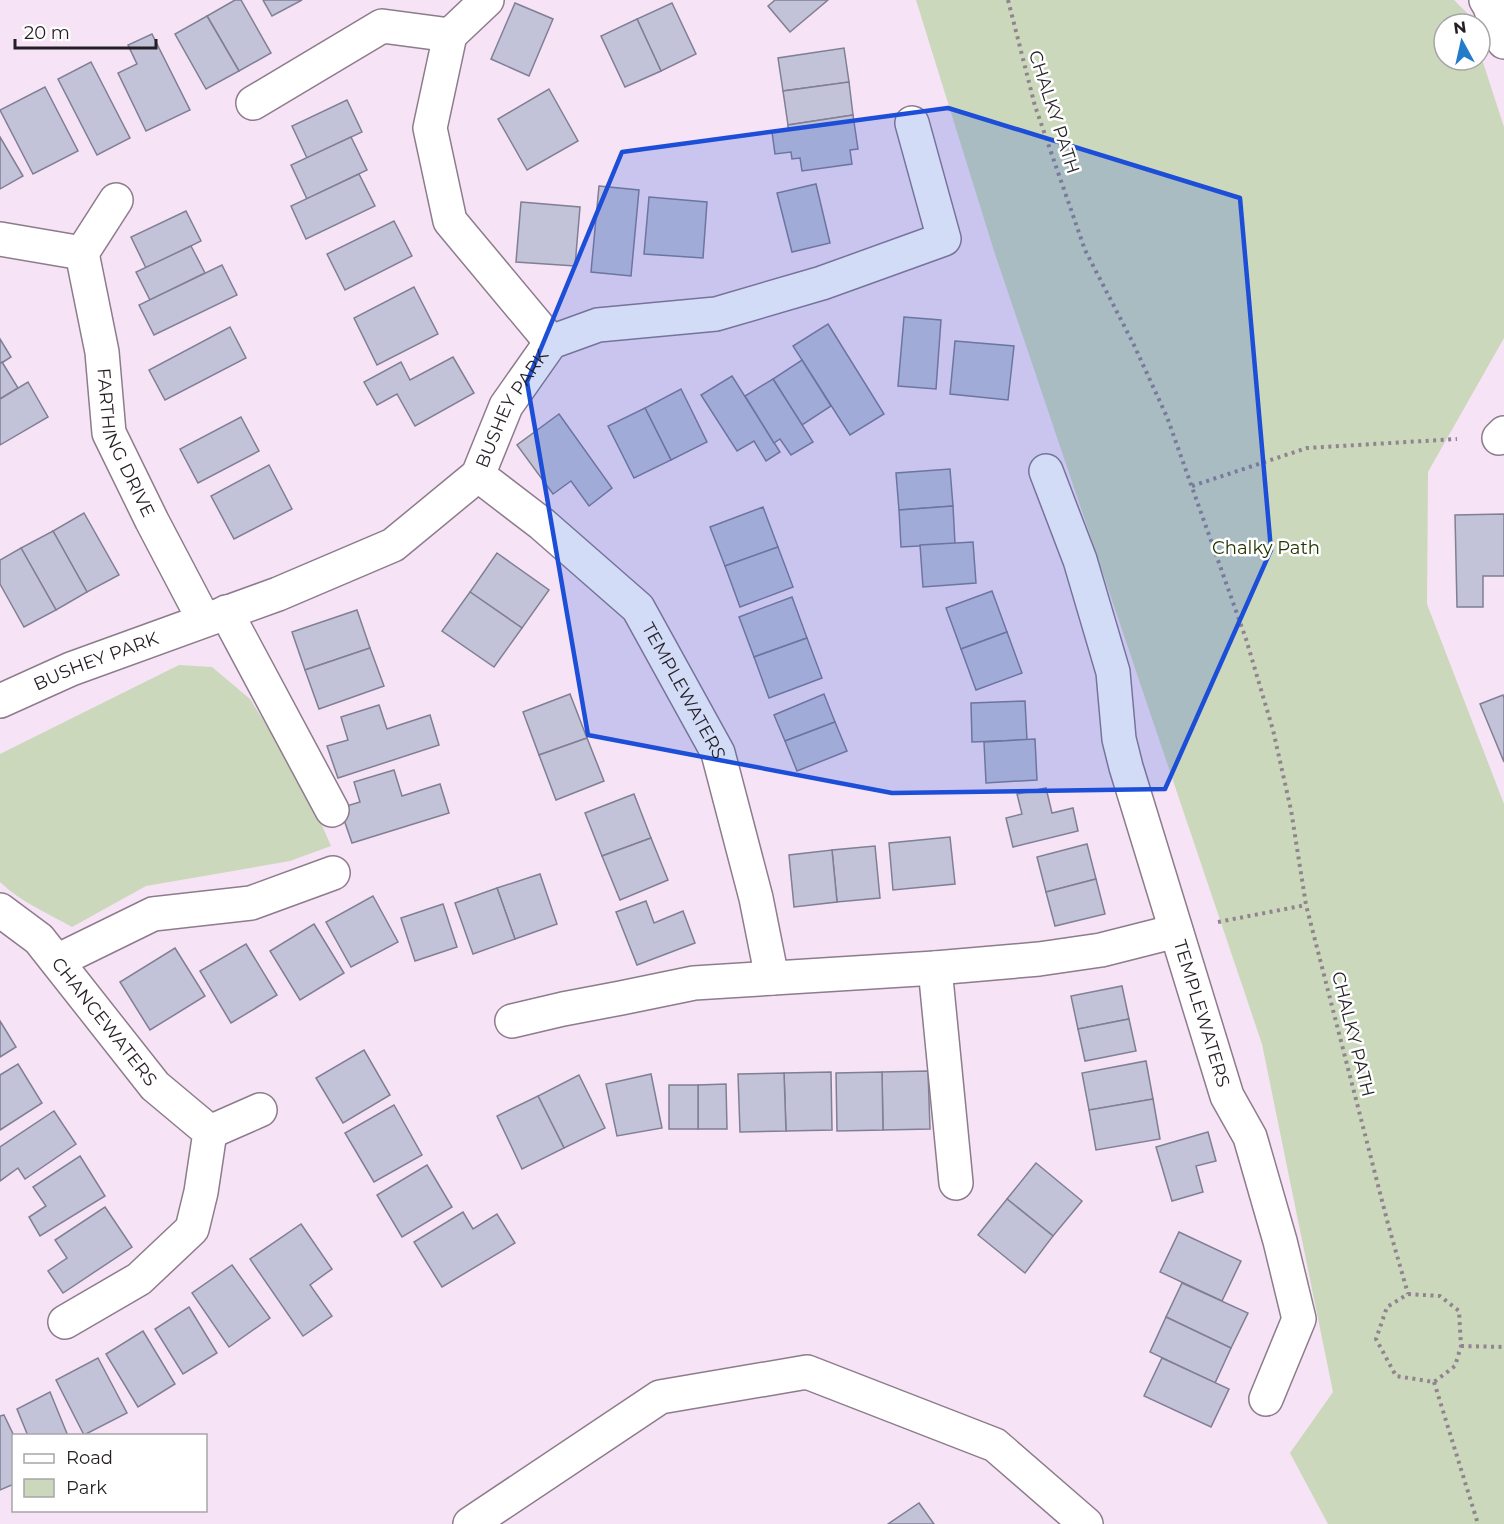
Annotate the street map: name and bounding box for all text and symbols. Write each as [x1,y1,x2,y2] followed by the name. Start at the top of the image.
[15,12,156,50] scale bar
[1432,12,1492,72] north arrow
[1452,17,1468,38] text: N
[24,22,70,44] text: 20 m
[1024,48,1084,176] street label: CHALKY PATH
[471,345,553,471] street label: BUSHEY PARK
[92,367,159,521] street label: FARTHING DRIVE
[1212,537,1320,559] park label: Chalky Path
[637,619,730,761] street label: TEMPLEWATERS
[30,627,162,696] street label: BUSHEY PARK
[1169,937,1235,1090] street label: TEMPLEWATERS
[47,953,162,1090] street label: CHANCEWATERS
[1327,969,1379,1099] street label: CHALKY PATH
[12,1434,207,1512] legend
[66,1447,113,1469] text: Road
[66,1477,107,1499] text: Park

